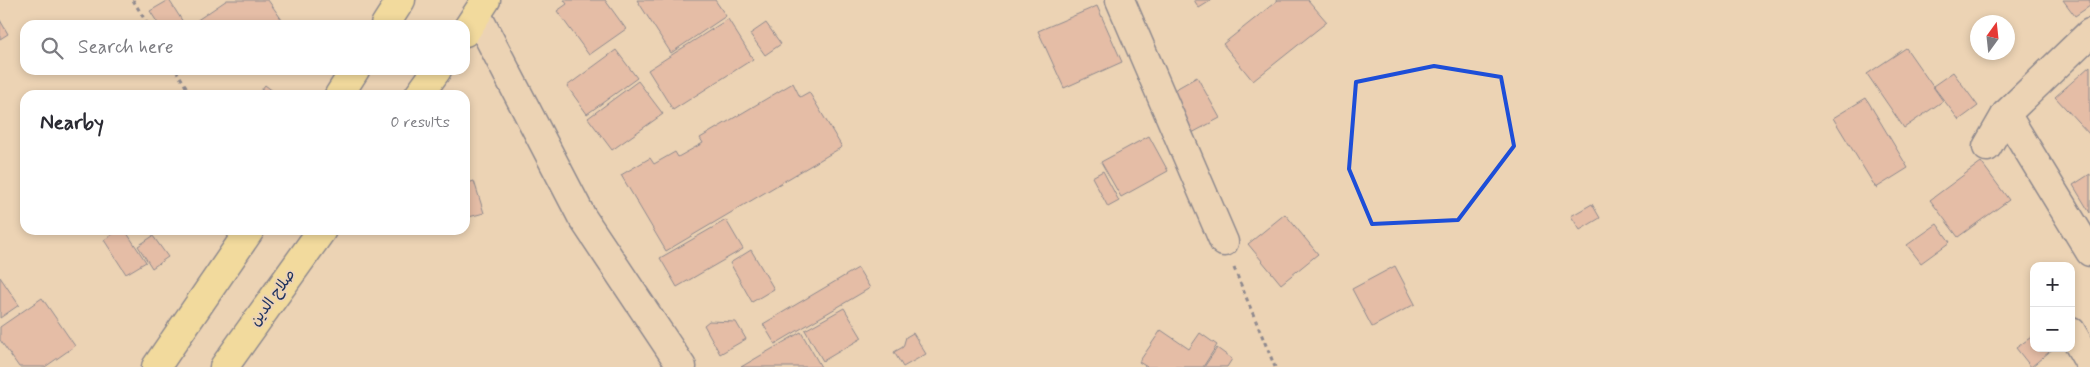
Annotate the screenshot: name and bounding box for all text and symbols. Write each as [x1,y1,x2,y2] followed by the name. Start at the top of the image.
[1970,15,2015,60] north arrow
[20,20,470,75] search box
[38,34,66,62] icon: search
[78,35,174,60] text: Search here
[40,109,104,137] text: Nearby
[390,112,450,133] text: 0 results
[2030,262,2075,352] map controls
[2030,262,2075,307] button: +
[246,266,300,330] street label: صلاح الدين
[2030,307,2075,352] button: −

